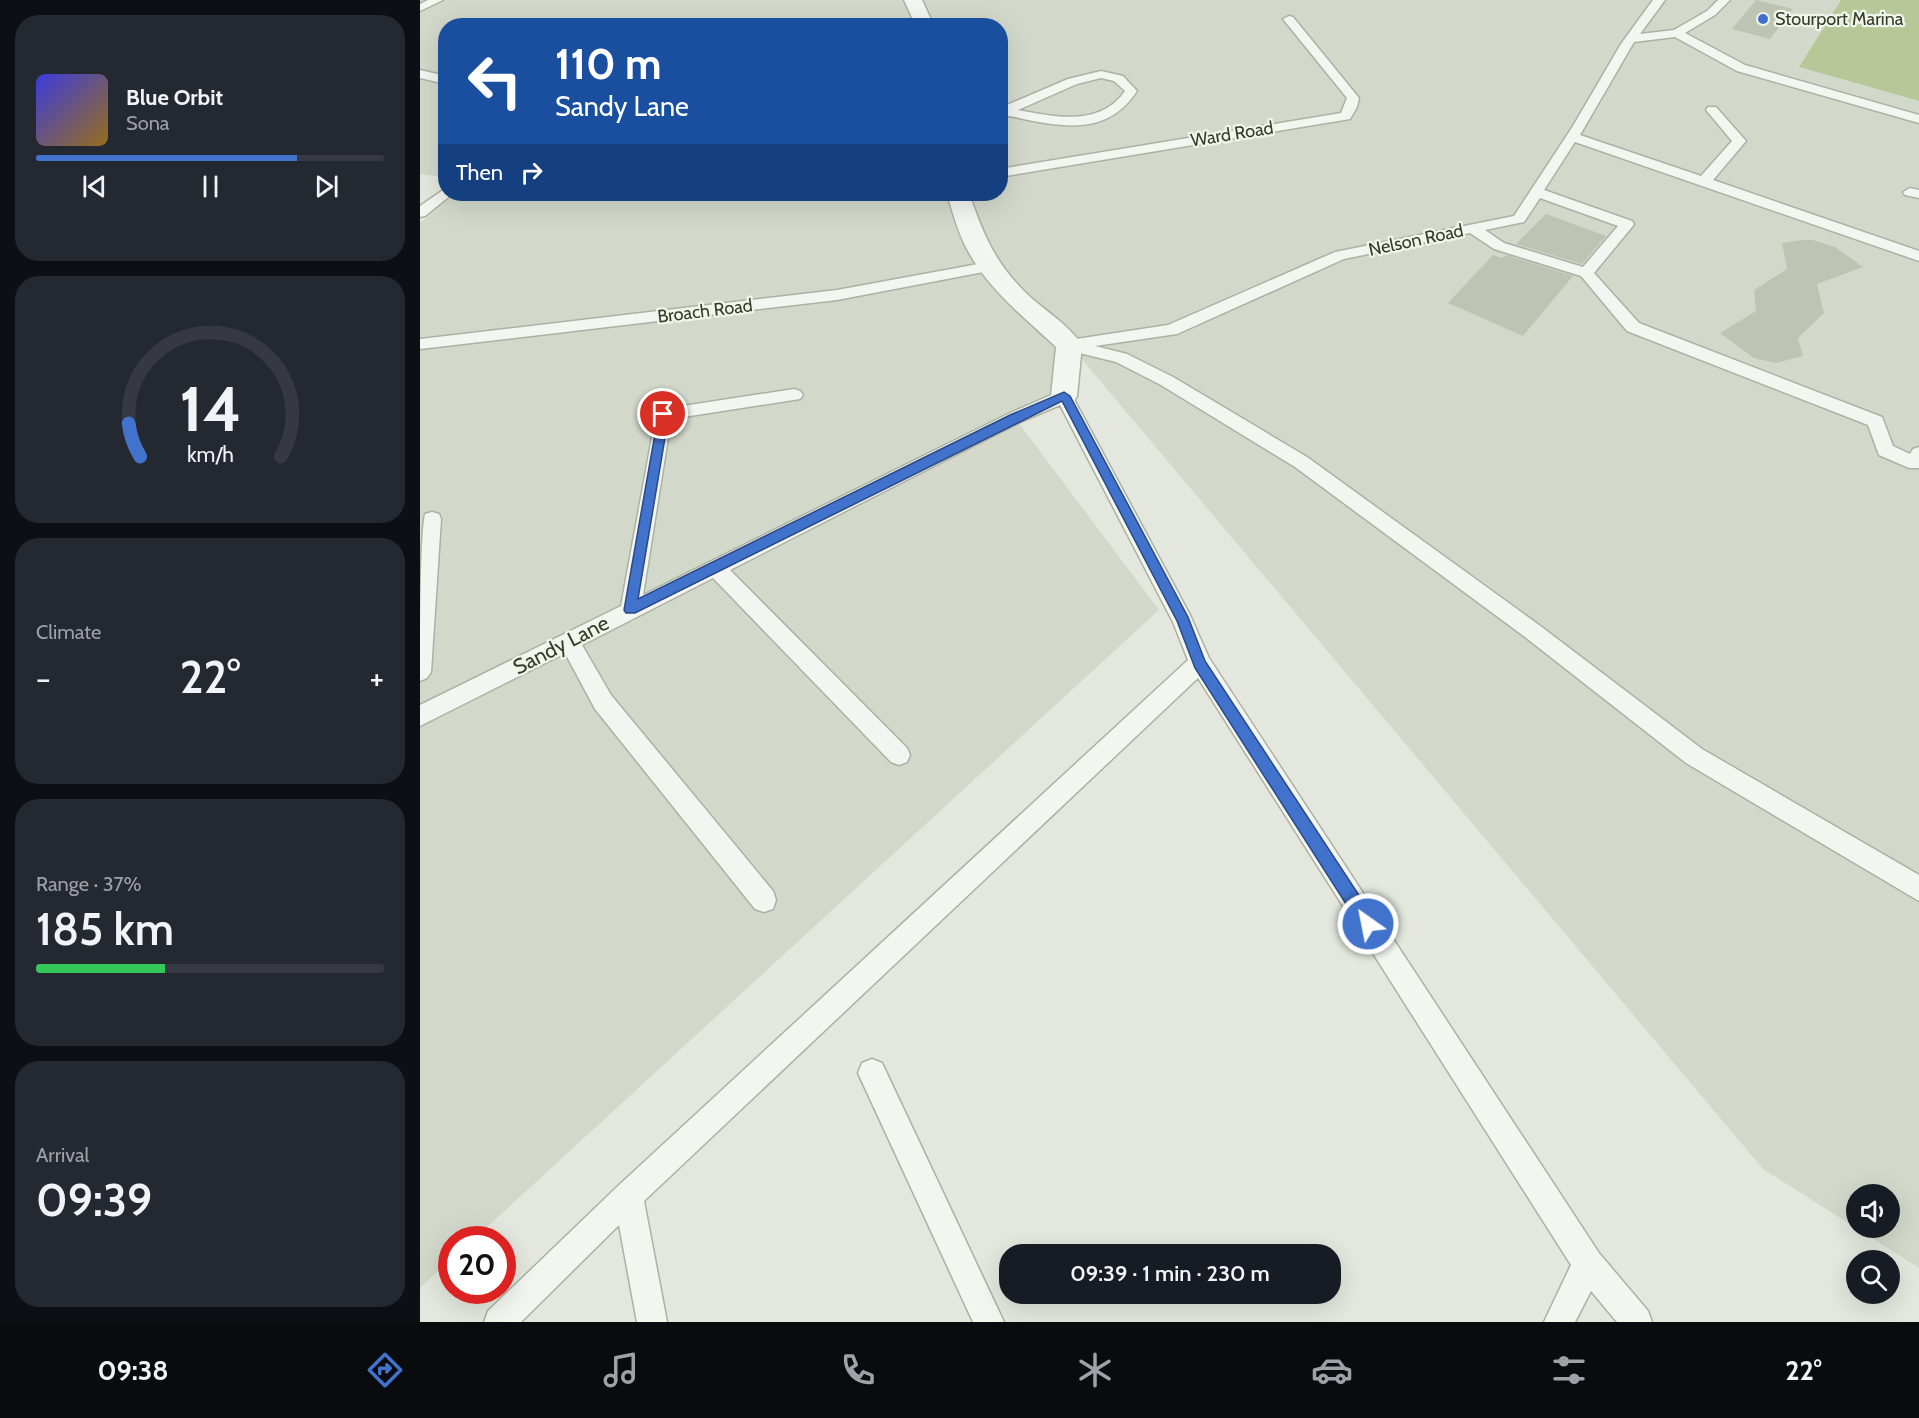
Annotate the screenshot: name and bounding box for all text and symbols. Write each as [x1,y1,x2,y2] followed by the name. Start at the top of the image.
[1775,8,1904,30] place label: Stourport Marina
[1756,12,1770,26] marker: Stourport Marina
[555,38,662,90] text: 110 m
[456,42,534,120] icon: left
[126,84,223,111] text: Blue Orbit
[555,90,689,123] text: Sandy Lane
[126,111,169,135] text: Sona
[1189,117,1275,151] street label: Ward Road
[515,156,548,189] icon: right
[456,159,503,186] text: Then
[78,170,111,203] icon: previous
[194,170,227,203] icon: pause
[310,170,343,203] icon: next
[1367,219,1465,261] street label: Nelson Road
[656,294,754,328] street label: Broach Road
[179,371,241,447] text: 14
[637,388,688,439] pin
[646,397,679,430] icon: arrive
[187,441,233,467] text: km/h
[509,610,613,679] street label: Sandy Lane
[36,620,101,644] text: Climate
[180,650,240,704] text: 22°
[36,658,51,698] text: −
[369,658,384,698] text: +
[36,872,142,896] text: Range · 37%
[1336,892,1400,956] position arrow
[36,902,174,956] text: 185 km
[36,1143,89,1167] text: Arrival
[36,1173,152,1227] text: 09:39
[1846,1184,1900,1304] map controls
[1846,1184,1900,1238] button: sound
[438,1226,516,1304] speed limit sign: 20
[1846,1250,1900,1304] button: search
[1070,1260,1270,1287] text: 09:39 · 1 min · 230 m
[364,1349,406,1391] icon: directions
[600,1349,642,1391] icon: music
[837,1349,879,1391] icon: phone
[1074,1349,1116,1391] icon: climate
[1311,1349,1353,1391] icon: car
[1548,1349,1590,1391] icon: filters
[97,1354,169,1387] text: 09:38
[1785,1354,1822,1387] text: 22°

